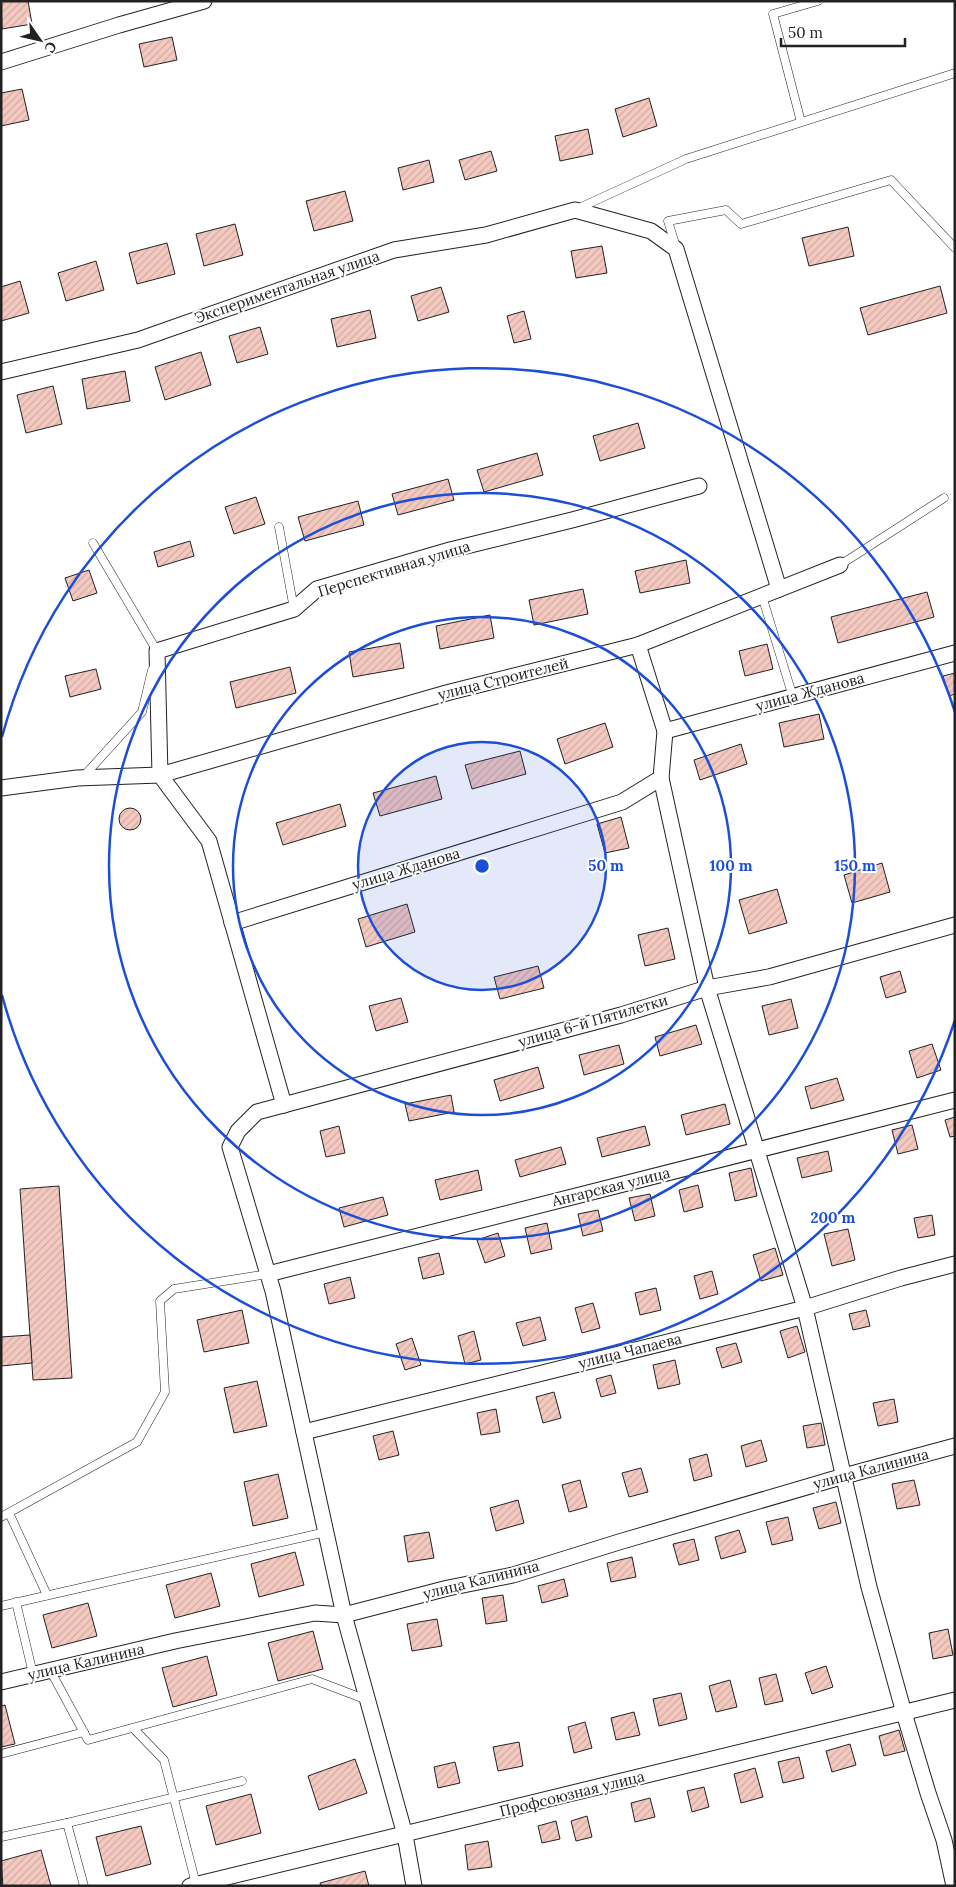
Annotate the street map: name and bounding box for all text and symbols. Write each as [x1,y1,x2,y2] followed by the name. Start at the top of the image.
[15,15,65,65] north arrow
[781,15,905,47] scale bar
[788,23,823,42] text: 50 m
[40,38,61,57] text: С
[192,246,382,327] street label: Экспериментальная улица
[315,536,473,601] street label: Перспективная улица
[436,653,570,704] street label: улица Строителей
[753,668,867,715] street label: улица Жданова
[350,843,462,894] street label: улица Жданова
[588,856,624,875] text: 50 m
[710,856,753,875] text: 100 m
[834,856,876,875] text: 150 m
[473,857,491,875] centre of rings
[516,990,670,1051] street label: улица 6-й Пятилетки
[549,1163,672,1211] street label: Ангарская улица
[811,1208,856,1227] text: 200 m
[576,1328,684,1373] street label: улица Чапаева
[811,1444,931,1493] street label: улица Калинина
[421,1556,541,1603] street label: улица Калинина
[26,1639,146,1684] street label: улица Калинина
[497,1766,647,1821] street label: Профсоюзная улица

